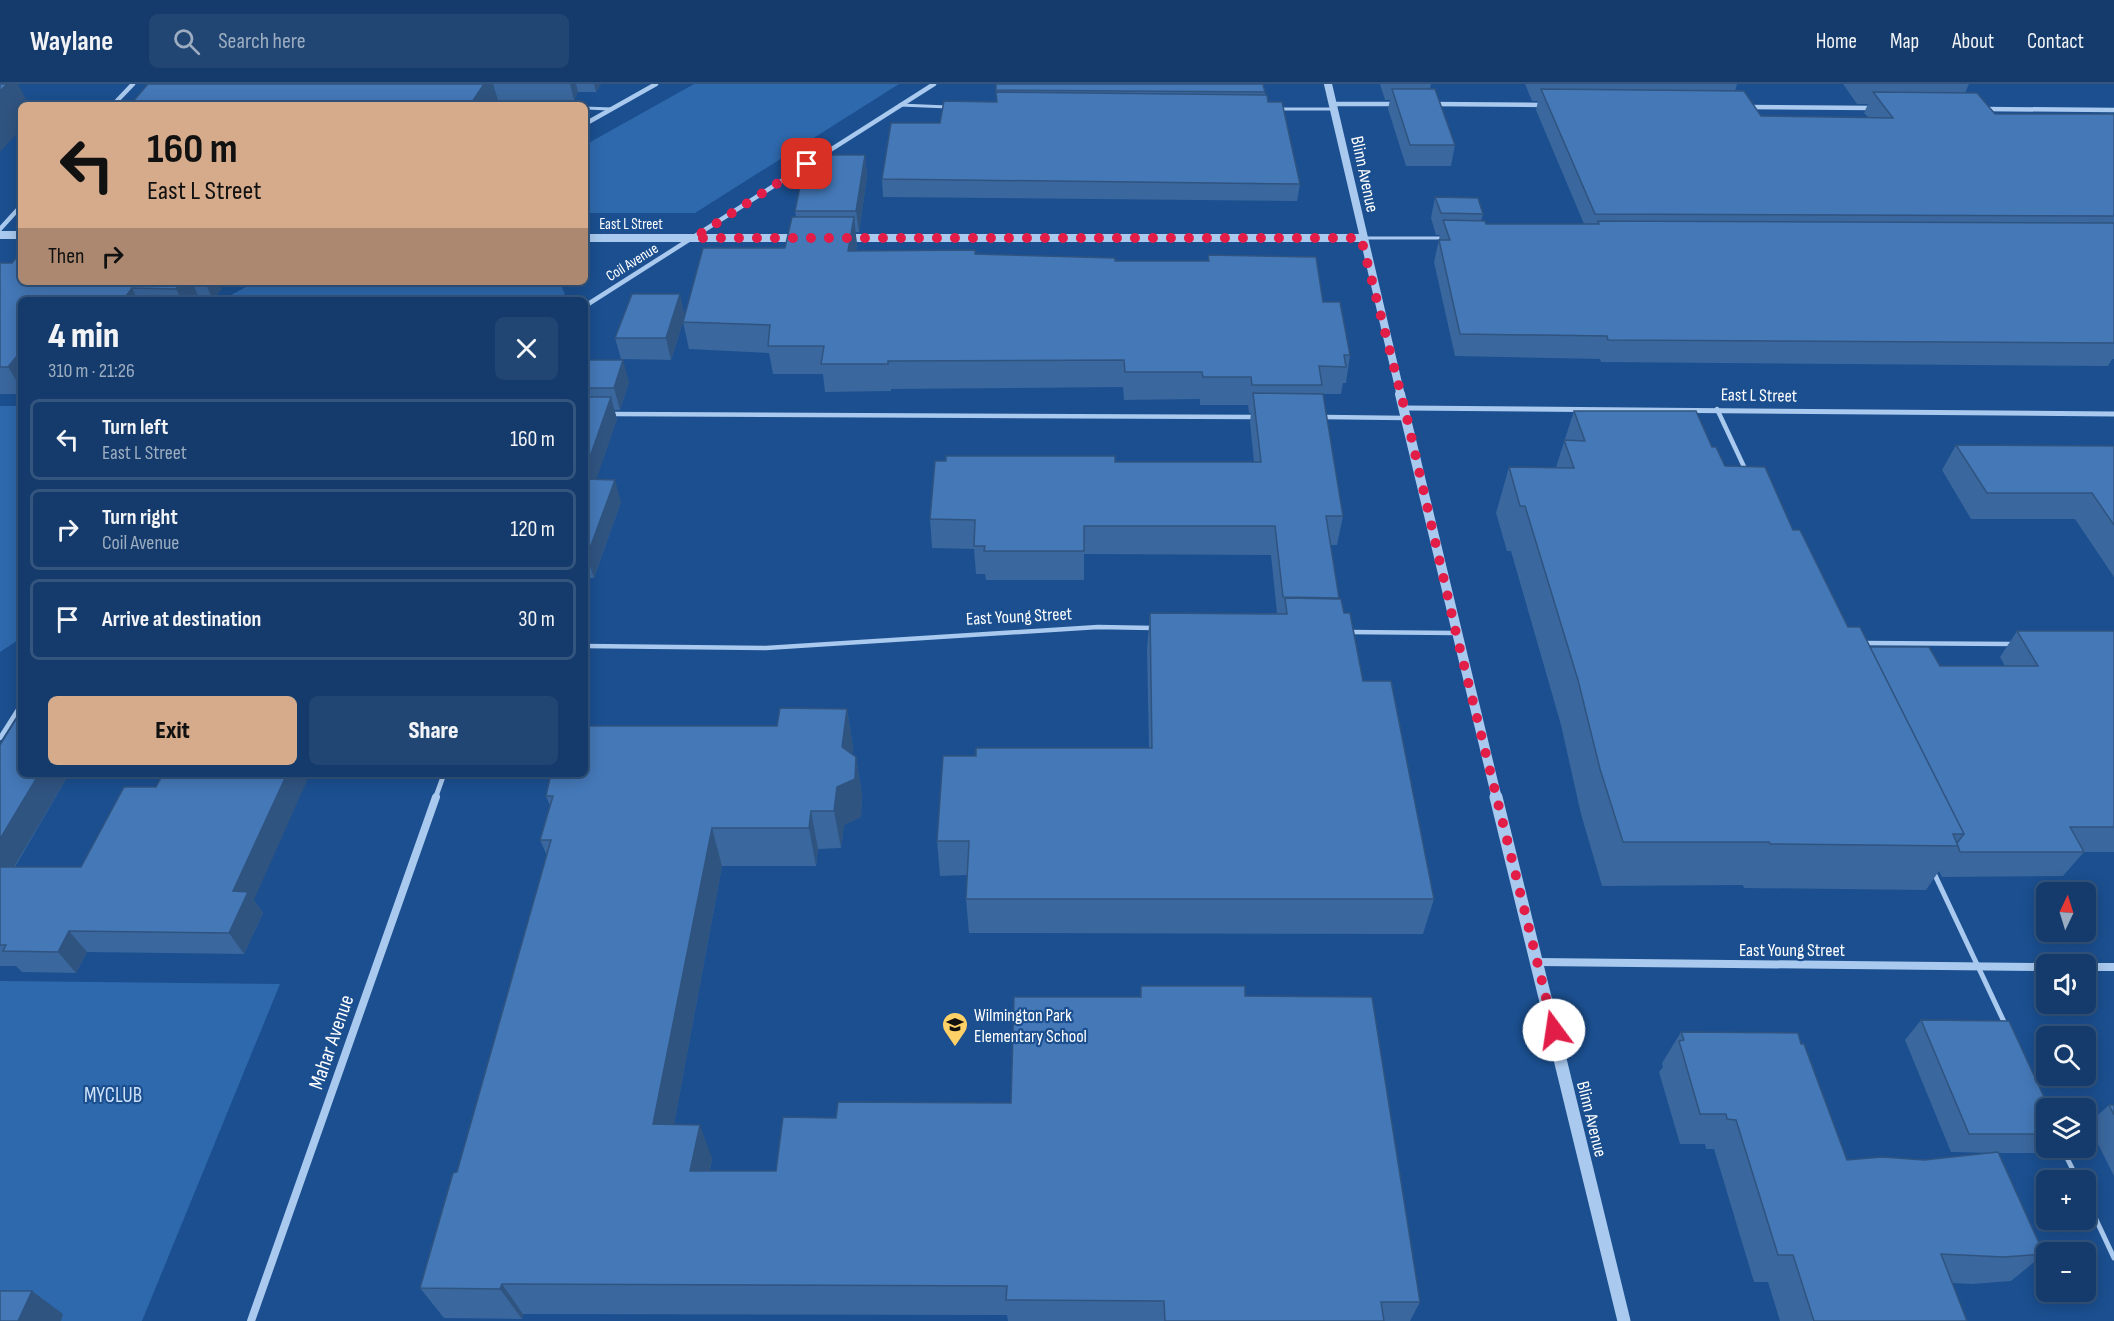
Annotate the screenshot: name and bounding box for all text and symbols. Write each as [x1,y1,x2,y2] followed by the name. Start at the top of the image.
[149,14,569,68] search box
[30,25,113,58] text: Waylane
[170,25,203,58] icon: search
[218,28,306,55] text: Search here
[1816,29,1857,54] text: Home
[1890,29,1919,54] text: Map
[1952,29,1994,54] text: About
[2027,29,2084,54] text: Contact
[147,124,238,175] text: 160 m
[48,126,126,204] icon: left
[1346,134,1383,214] street label: Blinn Avenue
[781,138,832,189] pin
[790,147,823,180] icon: arrive
[147,175,262,207] text: East L Street
[599,215,663,234] street label: East L Street
[603,239,662,286] street label: Coil Avenue
[96,240,129,273] icon: right
[48,243,84,270] text: Then
[48,315,119,358] text: 4 min
[495,317,558,380] button: close
[48,359,135,383] text: 310 m · 21:26
[1721,384,1798,407] street label: East L Street
[102,414,168,441] text: Turn left
[51,423,84,456] icon: left
[510,426,555,453] text: 160 m
[102,441,187,465] text: East L Street
[102,504,178,531] text: Turn right
[51,513,84,546] icon: right
[511,516,555,543] text: 120 m
[102,531,179,555] text: Coil Avenue
[51,603,84,636] icon: arrive
[965,603,1073,630] street label: East Young Street
[102,606,261,633] text: Arrive at destination
[518,606,555,633] text: 30 m
[48,696,297,765] button: Exit
[309,696,558,765] button: Share
[2036,882,2096,942] north arrow
[2036,882,2096,1302] map controls
[1739,940,1846,961] street label: East Young Street
[2036,954,2096,1014] button: sound
[304,992,359,1093] street label: Mahar Avenue
[1522,998,1586,1062] position arrow
[974,1005,1087,1047] place label: Wilmington Park Elementary School
[940,1010,970,1048] school or university icon: Wilmington Park Elementary School
[2036,1026,2096,1086] button: search
[1572,1079,1611,1159] street label: Blinn Avenue
[84,1083,142,1108] park label: MYCLUB
[2036,1098,2096,1158] button: layers
[2036,1170,2096,1230] button: +
[2036,1242,2096,1302] button: −

